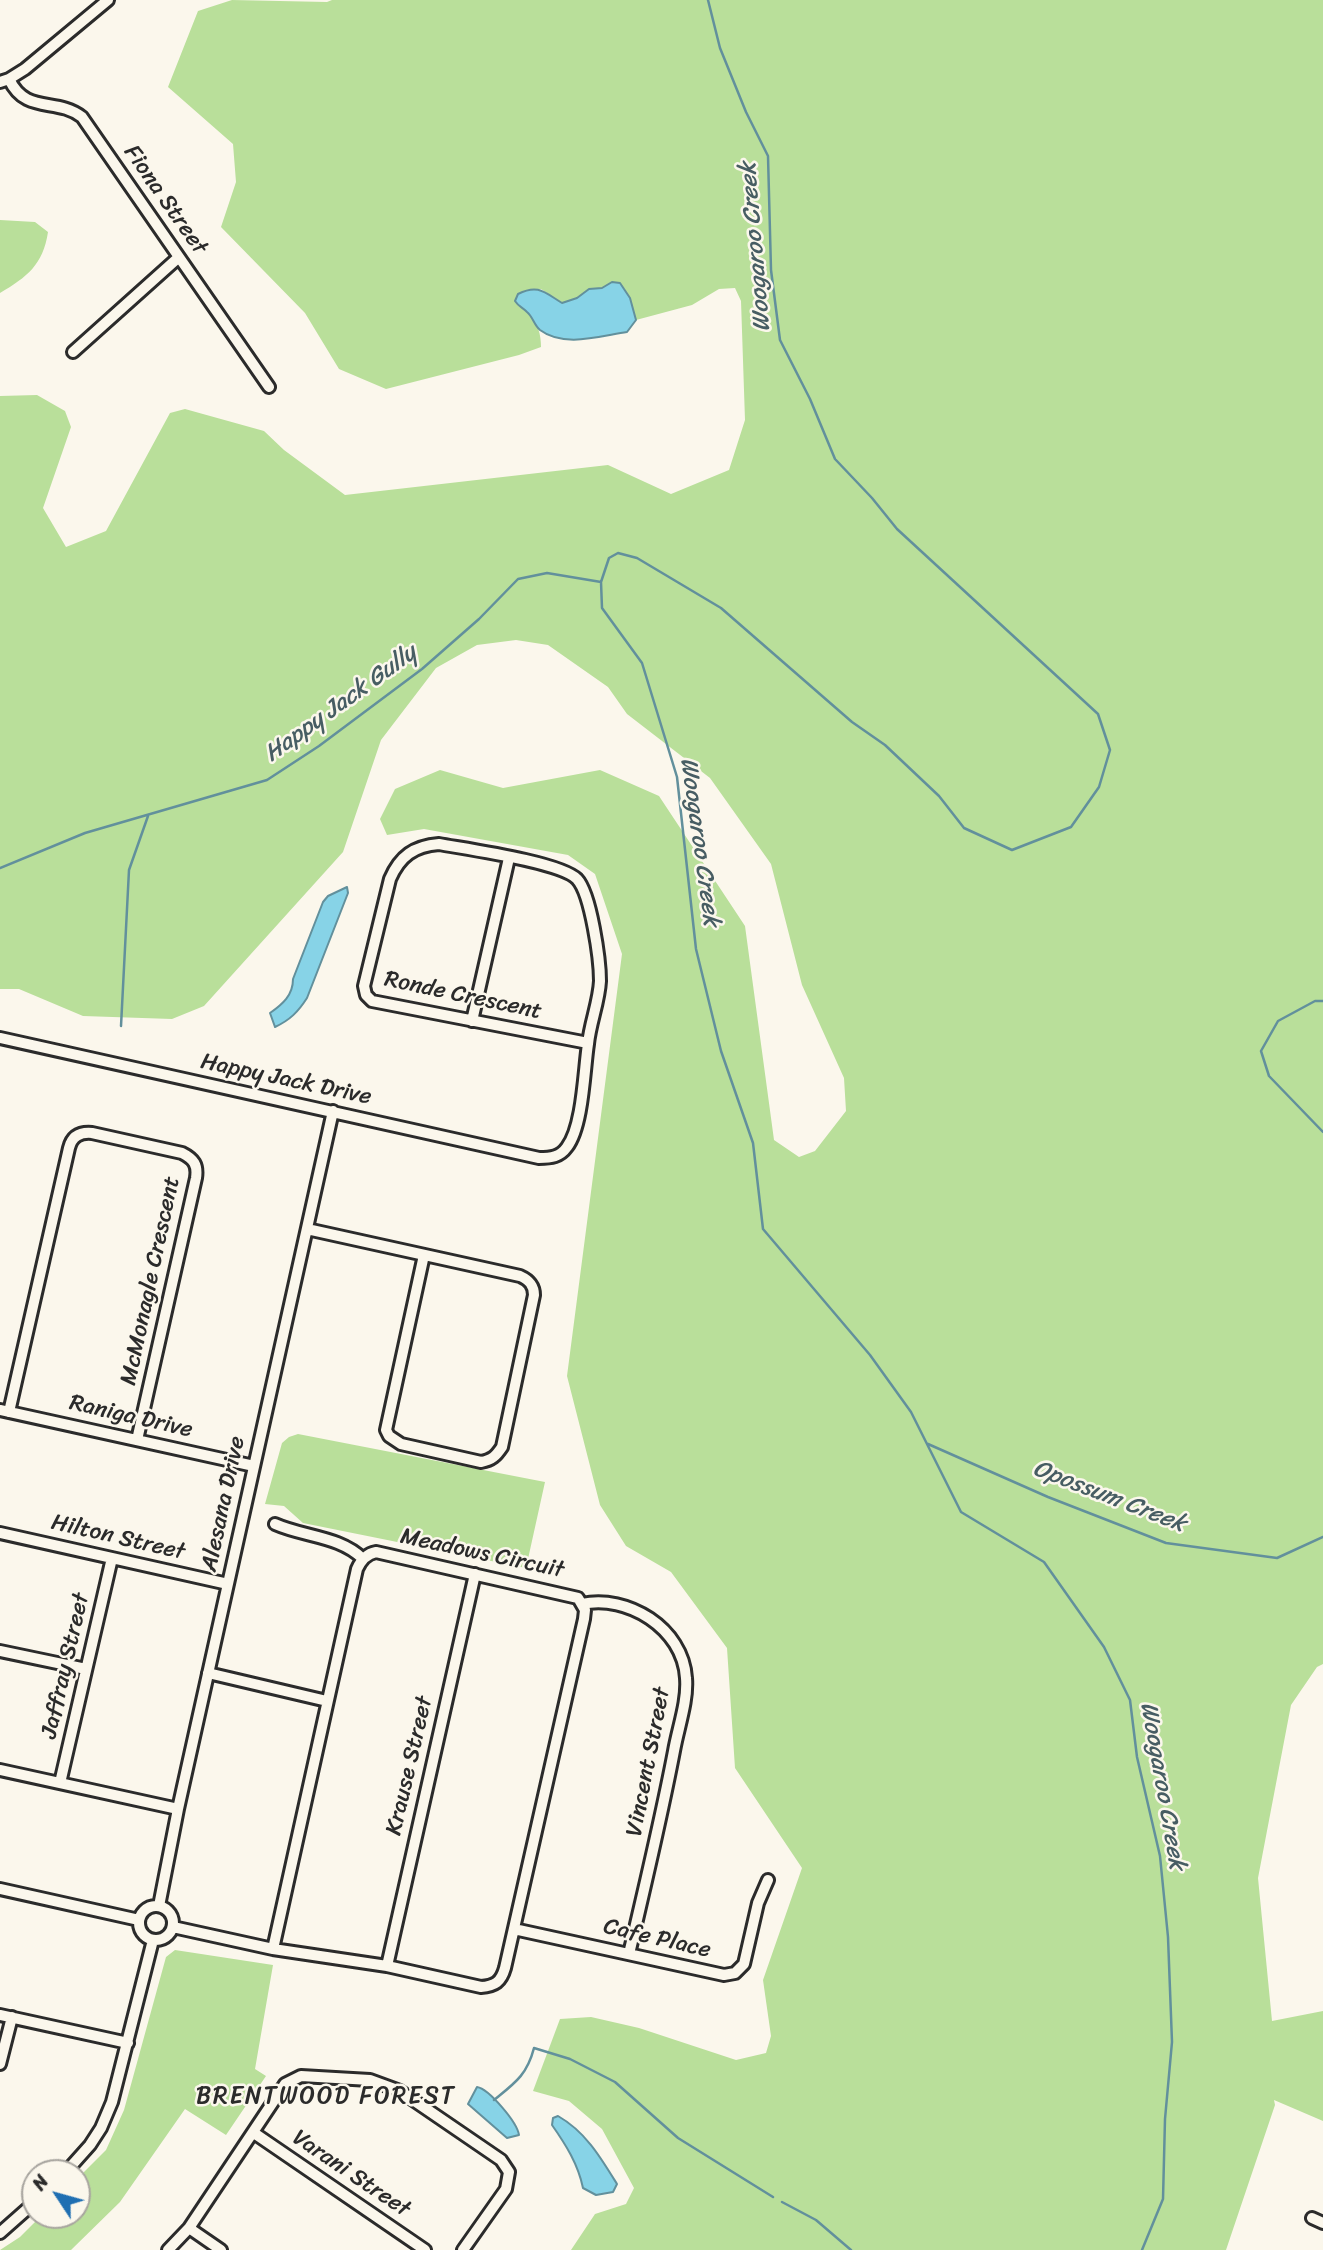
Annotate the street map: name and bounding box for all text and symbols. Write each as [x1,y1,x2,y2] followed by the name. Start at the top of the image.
[117,140,213,260] street label: Fiona Street
[734,161,778,333] water label: Woogaroo Creek
[259,639,423,769] water label: Happy Jack Gully
[673,756,725,928] water label: Woogaroo Creek
[382,966,544,1026] street label: Ronde Crescent
[198,1048,374,1112] street label: Happy Jack Drive
[115,1174,187,1388] street label: McMonagle Crescent
[67,1389,195,1445] street label: Raniga Drive
[196,1434,252,1574] street label: Alesana Drive
[1029,1455,1189,1539] water label: Opossum Creek
[49,1509,187,1567] street label: Hilton Street
[398,1523,566,1585] street label: Meadows Circuit
[36,1591,96,1741] street label: Jaffray Street
[621,1685,677,1839] street label: Vincent Street
[381,1694,439,1838] street label: Krause Street
[1133,1700,1191,1872] water label: Woogaroo Creek
[601,1913,713,1965] street label: Cafe Place
[199,2083,453,2111] district label: BRENTWOOD FOREST
[287,2124,415,2224] street label: Varani Street
[21,2159,91,2229] north arrow
[23,2168,57,2198] text: N

